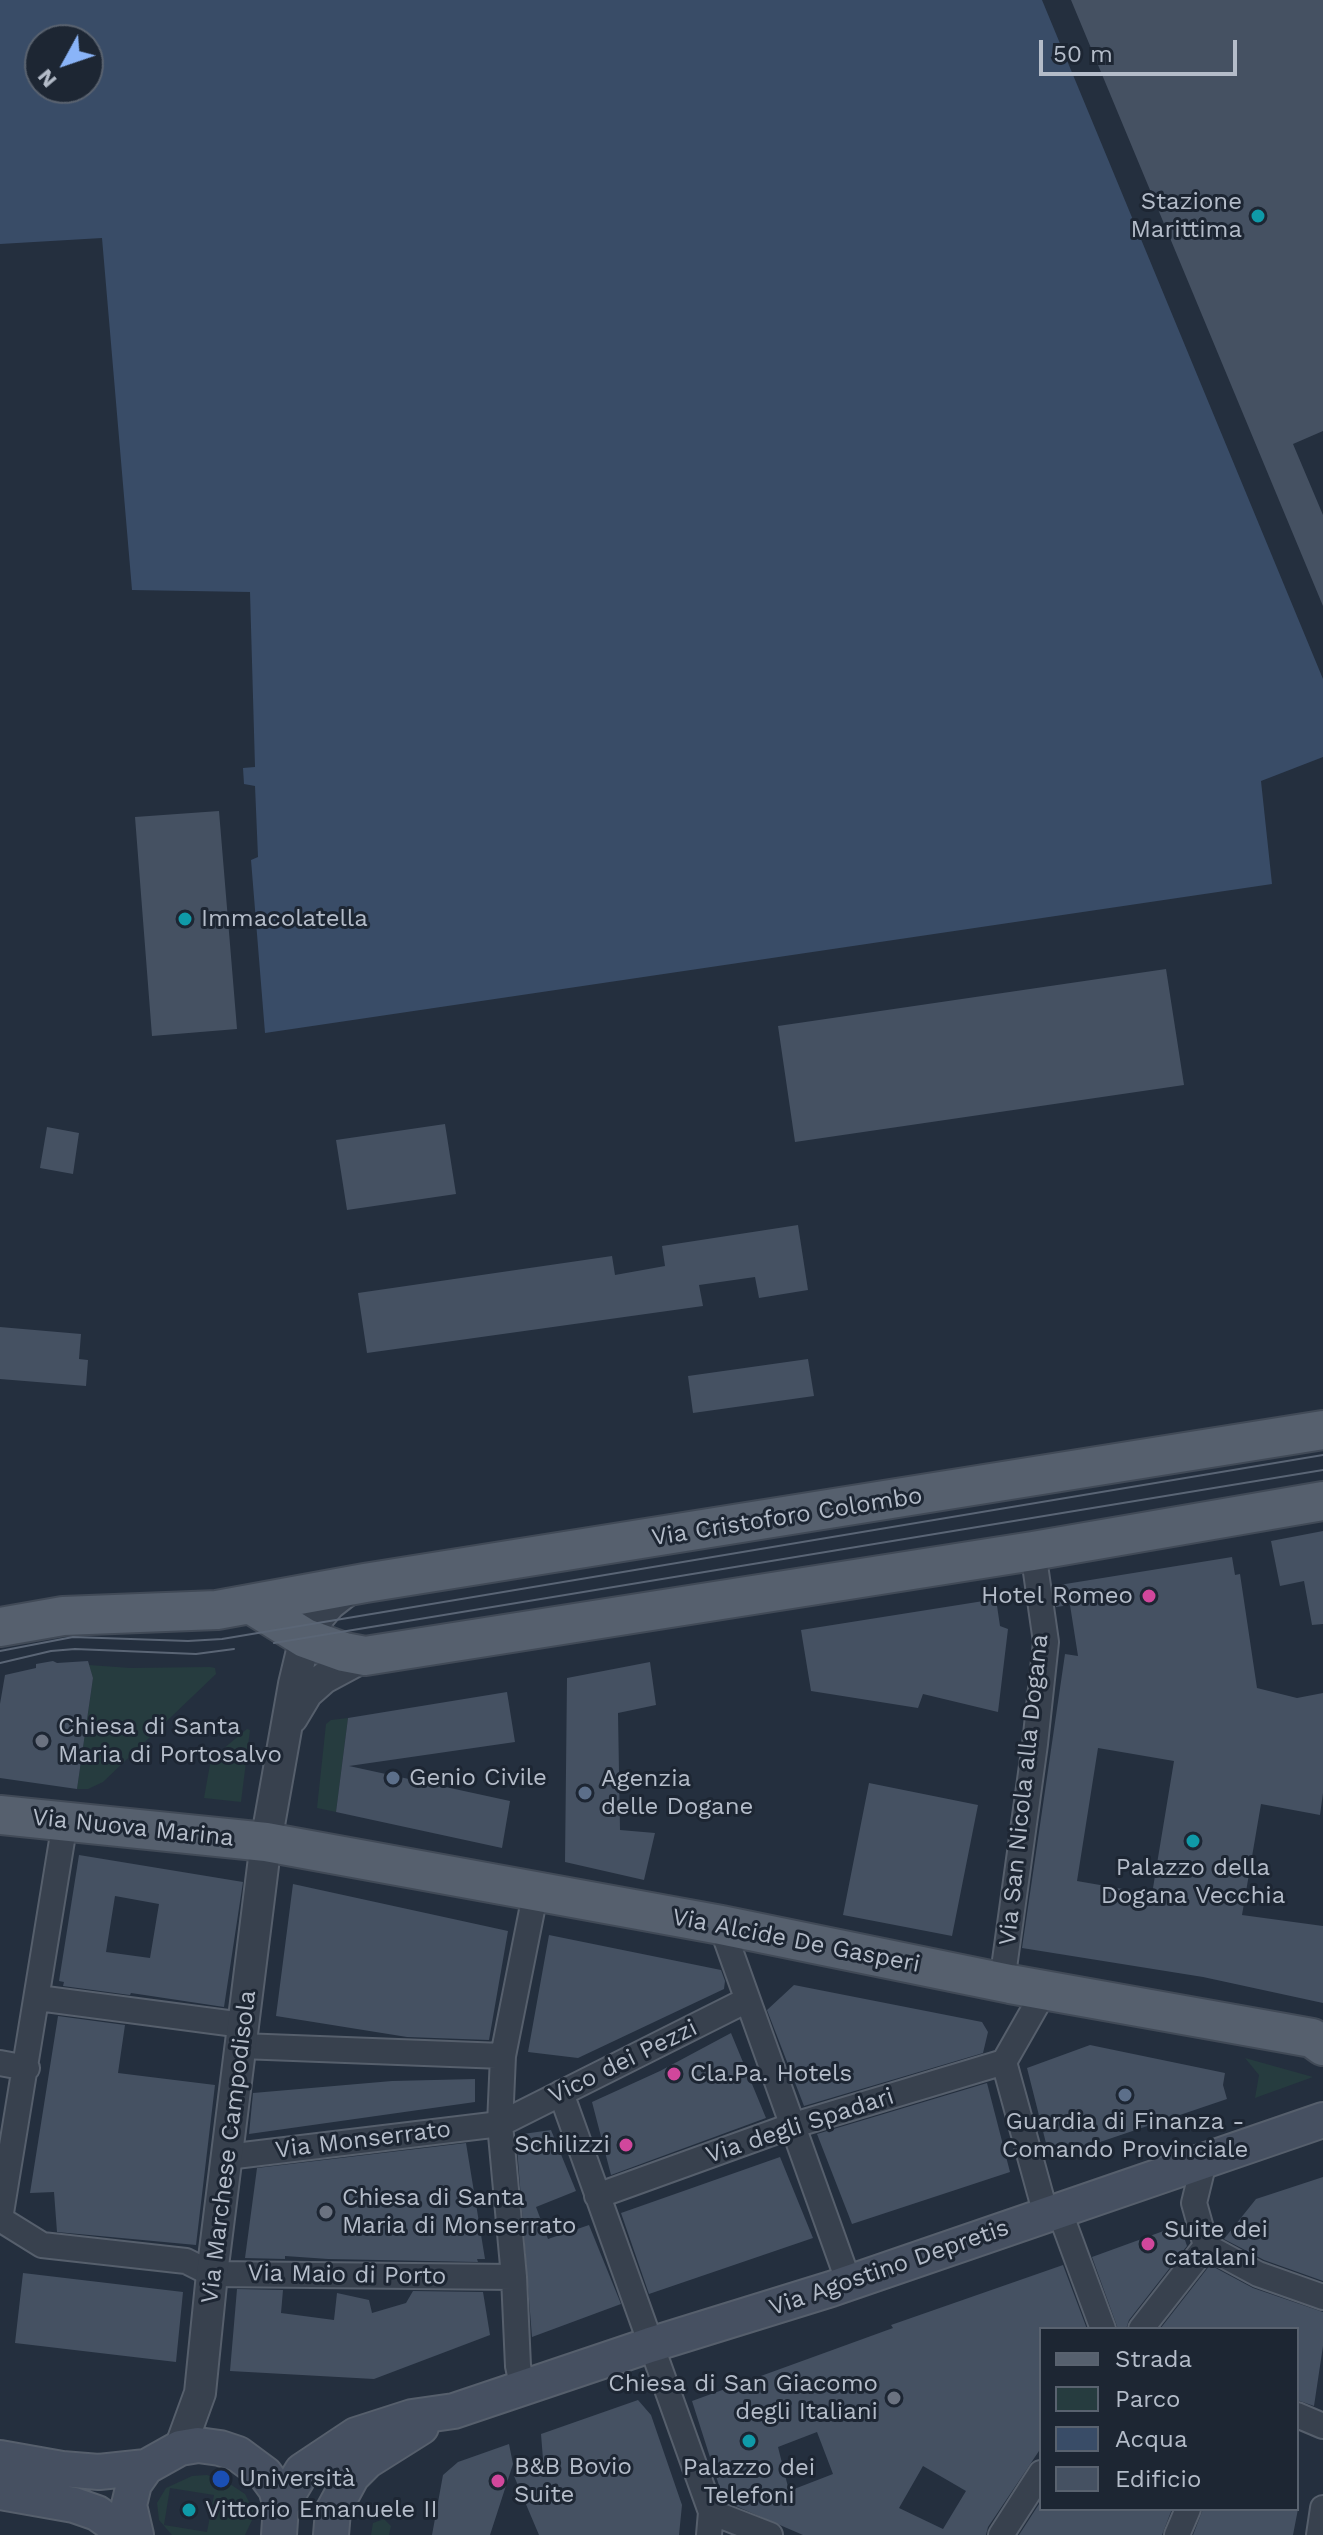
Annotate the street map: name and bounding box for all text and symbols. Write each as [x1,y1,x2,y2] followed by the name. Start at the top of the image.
[24,24,104,104] north arrow
[1043,24,1241,74] scale bar
[1053,40,1113,68] text: 50 m
[32,64,62,93] text: N
[1130,188,1242,244] place label: Stazione Marittima
[1249,207,1267,225] marker: Stazione Marittima
[201,905,368,933] place label: Immacolatella
[176,910,194,928] marker: Immacolatella
[650,1481,924,1553] street label: Via Cristoforo Colombo
[981,1582,1133,1610] place label: Hotel Romeo
[1140,1587,1158,1605] marker: Hotel Romeo
[993,1633,1055,1947] street label: Via San Nicola alla Dogana
[58,1713,282,1769] place label: Chiesa di Santa Maria di Portosalvo
[33,1732,51,1750] marker: Chiesa di Santa Maria di Portosalvo
[409,1764,547,1792] place label: Genio Civile
[601,1765,753,1821] place label: Agenzia delle Dogane
[384,1769,402,1787] marker: Genio Civile
[576,1784,594,1802] marker: Agenzia delle Dogane
[31,1803,235,1853] street label: Via Nuova Marina
[1184,1832,1202,1850] marker: Palazzo della Dogana Vecchia
[1101,1854,1285,1910] place label: Palazzo della Dogana Vecchia
[670,1903,922,1979] street label: Via Alcide De Gasperi
[195,1989,263,2305] street label: Via Marchese Campodisola
[544,2014,702,2110] street label: Vico dei Pezzi
[690,2060,852,2088] place label: Cla.Pa. Hotels
[665,2065,683,2083] marker: Cla.Pa. Hotels
[702,2082,898,2170] street label: Via degli Spadari
[1116,2086,1134,2104] marker: Guardia di Finanza - Comando Provinciale
[1002,2108,1248,2164] place label: Guardia di Finanza - Comando Provinciale
[274,2115,452,2165] street label: Via Monserrato
[514,2131,610,2159] place label: Schilizzi
[617,2136,635,2154] marker: Schilizzi
[342,2184,576,2240] place label: Chiesa di Santa Maria di Monserrato
[317,2203,335,2221] marker: Chiesa di Santa Maria di Monserrato
[765,2213,1013,2323] street label: Via Agostino Depretis
[1164,2216,1268,2272] place label: Suite dei catalani
[1139,2235,1157,2253] marker: Suite dei catalani
[247,2259,447,2291] street label: Via Maio di Porto
[1039,2327,1299,2511] legend
[1115,2345,1192,2373] text: Strada
[608,2370,878,2426] place label: Chiesa di San Giacomo degli Italiani
[1115,2385,1180,2413] text: Parco
[885,2389,903,2407] marker: Chiesa di San Giacomo degli Italiani
[1115,2425,1188,2453] text: Acqua
[740,2432,758,2450] marker: Palazzo dei Telefoni
[514,2453,632,2509] place label: B&B Bovio Suite
[683,2454,815,2510] place label: Palazzo dei Telefoni
[239,2465,355,2493] place label: Università
[1115,2465,1201,2493] text: Edificio
[210,2468,232,2490] marker: Università
[489,2472,507,2490] marker: B&B Bovio Suite
[205,2496,438,2524] place label: Vittorio Emanuele II
[180,2501,198,2519] marker: Vittorio Emanuele II

